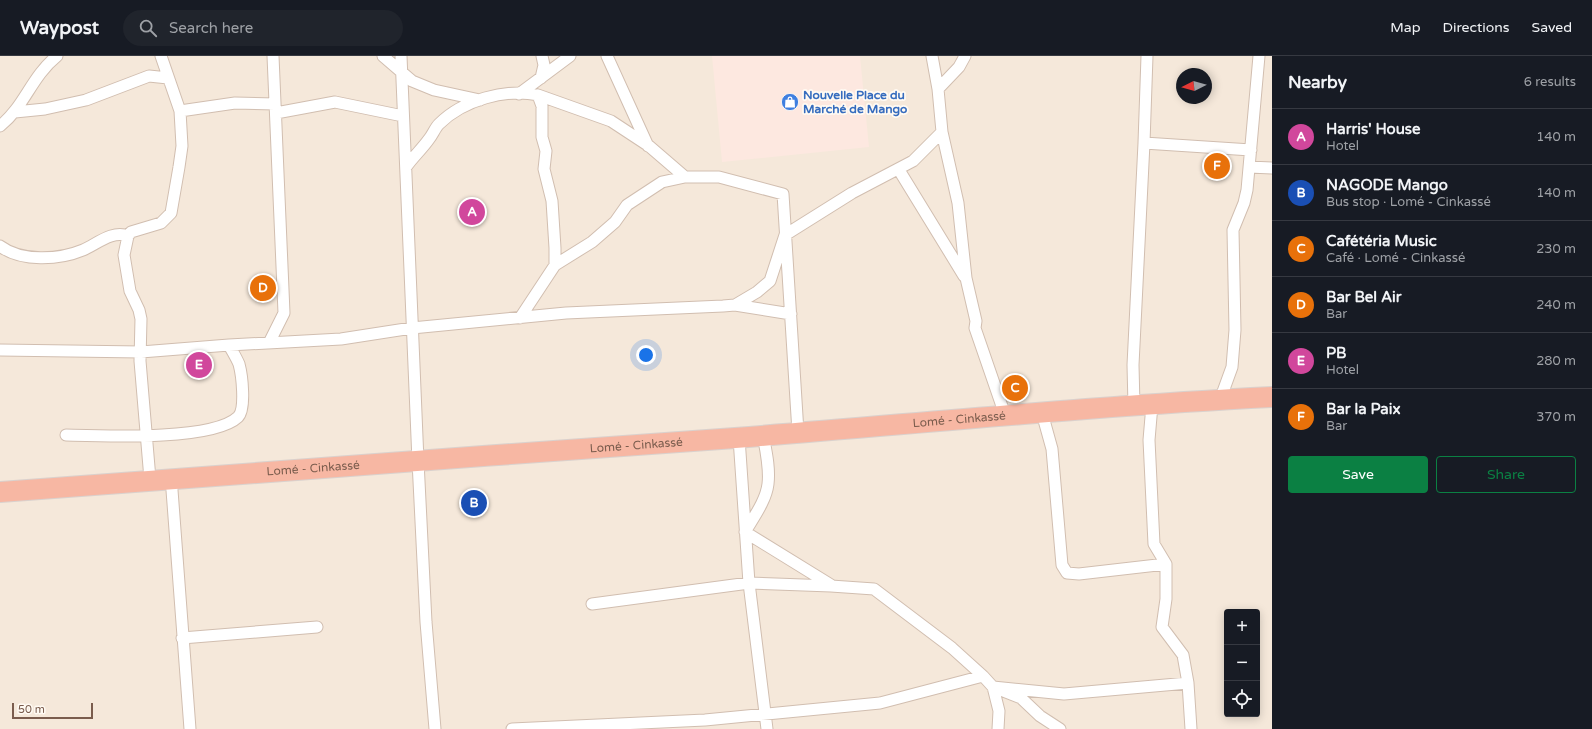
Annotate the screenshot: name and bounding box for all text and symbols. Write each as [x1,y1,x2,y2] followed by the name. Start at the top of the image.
[123,10,403,46] search box
[20,17,99,39] text: Waypost
[137,17,159,39] icon: search
[169,19,253,37] text: Search here
[1390,19,1421,36] text: Map
[1443,19,1510,36] text: Directions
[1532,19,1572,36] text: Saved
[1176,68,1212,104] north arrow
[1288,72,1347,93] text: Nearby
[1524,74,1576,90] text: 6 results
[803,88,907,117] place label: Nouvelle Place du Marché de Mango
[780,92,800,112] shop icon: Nouvelle Place du Marché de Mango
[1326,120,1420,138] text: Harris' House
[1296,129,1306,145] text: A
[1536,129,1576,145] text: 140 m
[1326,138,1359,154] text: Hotel
[1204,151,1230,181] pin: F
[1326,176,1448,194] text: NAGODE Mango
[1296,185,1306,201] text: B
[1536,185,1576,201] text: 140 m
[1326,194,1491,210] text: Bus stop · Lomé - Cinkassé
[459,197,485,227] pin: A
[1326,232,1437,250] text: Cafétéria Music
[1296,241,1306,257] text: C
[1536,241,1576,257] text: 230 m
[1326,250,1465,266] text: Café · Lomé - Cinkassé
[250,273,276,303] pin: D
[1326,288,1401,306] text: Bar Bel Air
[1296,297,1306,313] text: D
[1536,297,1576,313] text: 240 m
[1326,306,1347,322] text: Bar
[1326,344,1346,362] text: PB
[636,345,656,365] your location
[186,350,212,380] pin: E
[1297,353,1305,369] text: E
[1536,353,1576,369] text: 280 m
[1326,362,1359,378] text: Hotel
[1002,373,1028,403] pin: C
[1326,400,1401,418] text: Bar la Paix
[912,408,1007,430] street label: Lomé - Cinkassé
[1297,409,1305,425] text: F
[1536,409,1576,425] text: 370 m
[1326,418,1347,434] text: Bar
[589,435,684,455] street label: Lomé - Cinkassé
[1288,456,1428,493] button: Save
[1436,456,1576,493] button: Share
[266,458,360,479] street label: Lomé - Cinkassé
[461,488,487,518] pin: B
[1224,609,1260,717] map controls
[1224,609,1260,645] button: +
[1224,645,1260,681] button: −
[1224,681,1260,717] button: locate
[12,701,93,720] scale bar
[18,703,45,716] text: 50 m

